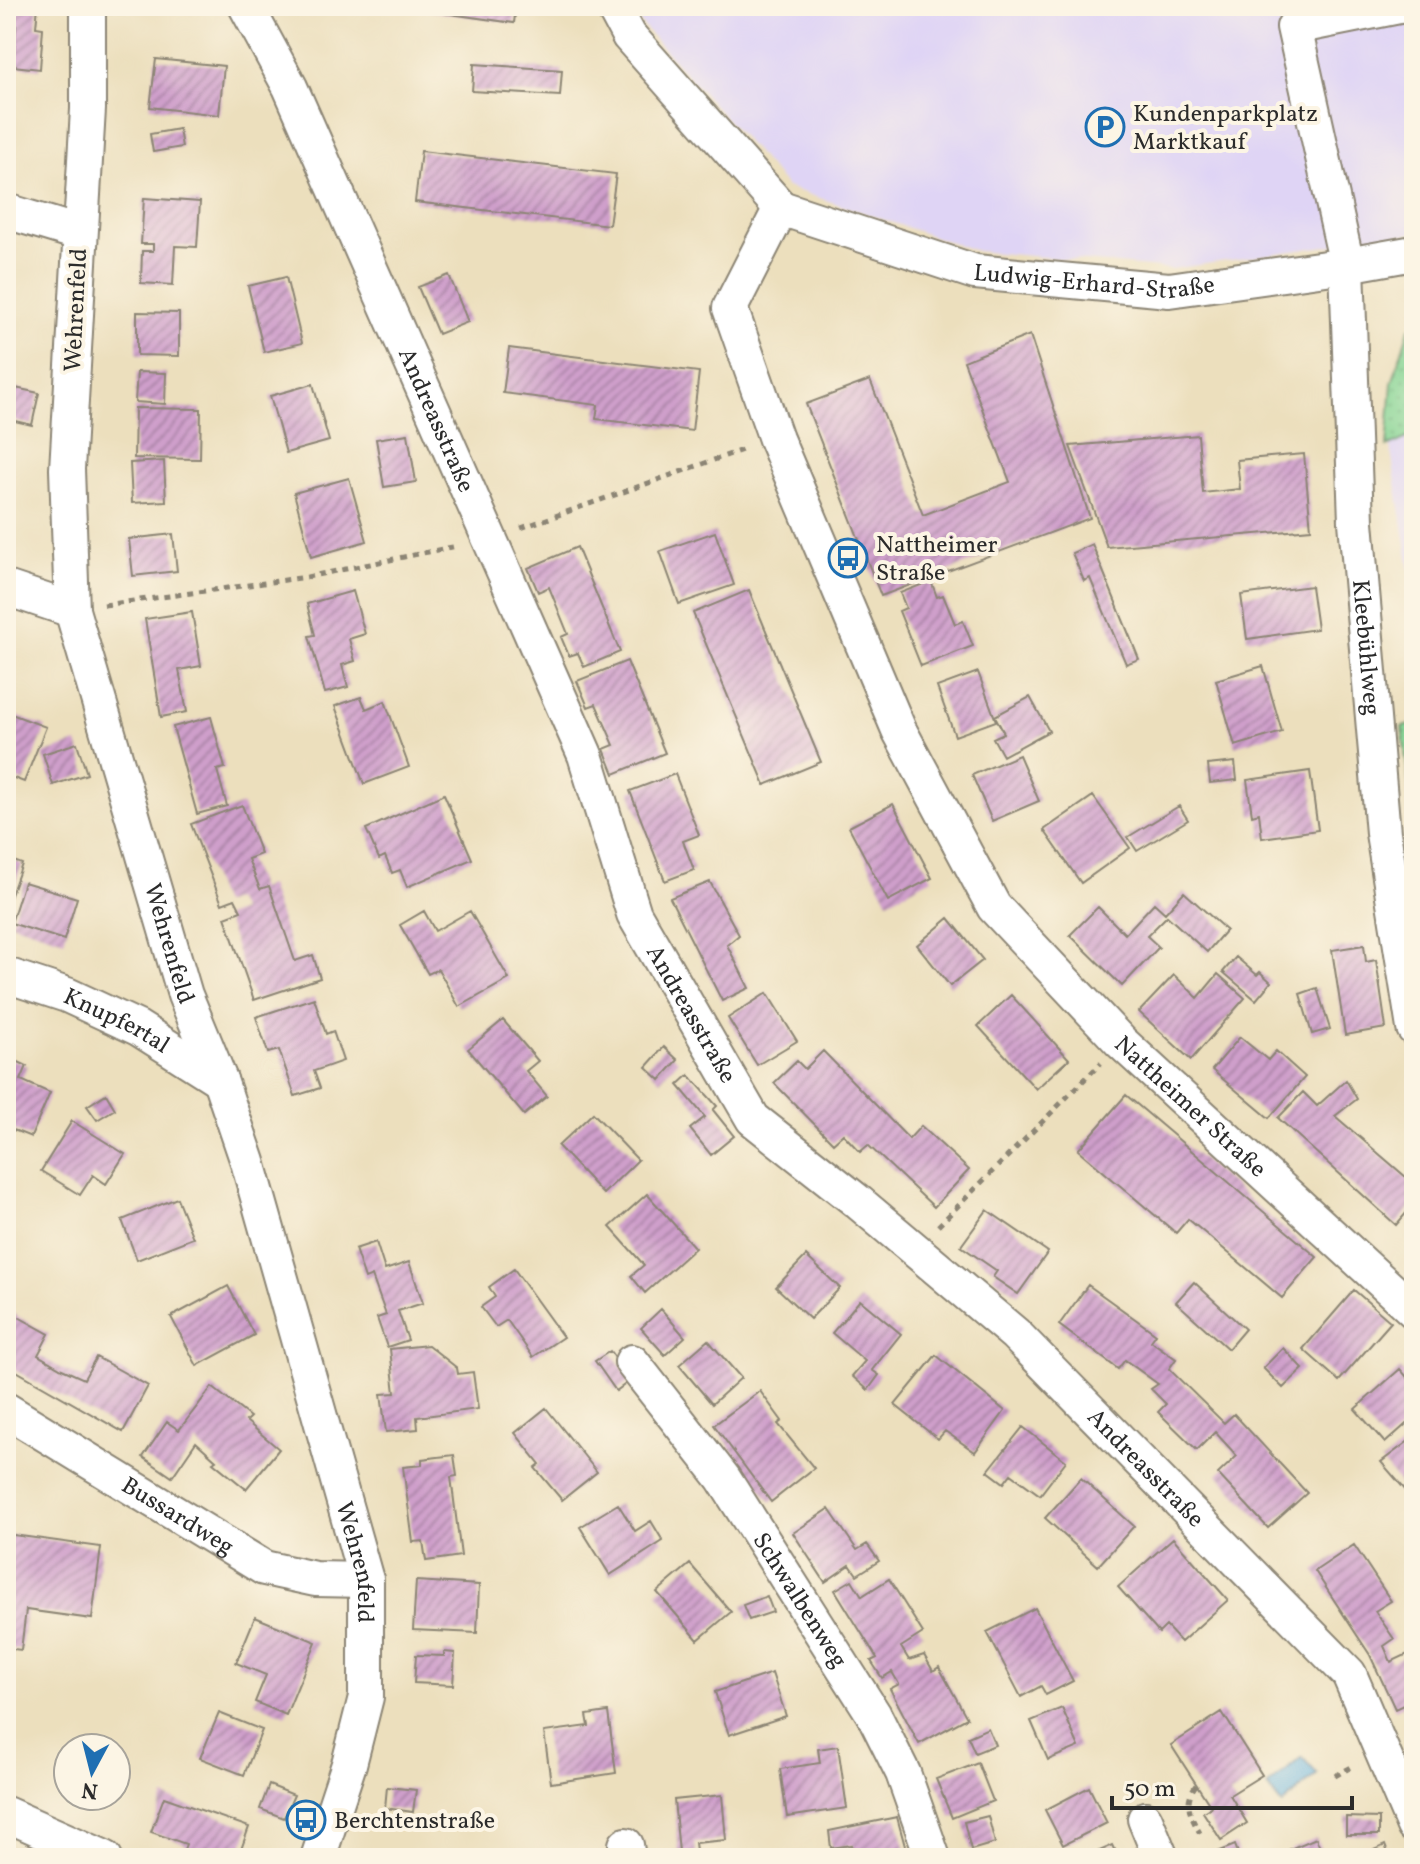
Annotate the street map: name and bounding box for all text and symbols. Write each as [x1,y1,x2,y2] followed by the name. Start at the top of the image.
[1133,98,1318,160] place label: Kundenparkplatz Marktkauf
[1084,106,1126,148] parking icon: Kundenparkplatz Marktkauf
[57,247,97,373] street label: Wehrenfeld
[972,257,1217,309] street label: Ludwig-Erhard-Straße
[388,343,482,498] street label: Andreasstraße
[876,529,998,591] place label: Nattheimer Straße
[827,537,869,579] bus stop icon: Nattheimer Straße
[1342,578,1388,717] street label: Kleebühlweg
[134,880,202,1010] street label: Wehrenfeld
[637,939,744,1090] street label: Andreasstraße
[57,981,176,1063] street label: Knupfertal
[1106,1029,1273,1186] street label: Nattheimer Straße
[1078,1402,1211,1536] street label: Andreasstraße
[114,1470,240,1565] street label: Bussardweg
[326,1498,381,1623] street label: Wehrenfeld
[743,1527,855,1675] street label: Schwalbenweg
[52,1732,132,1812] north arrow
[1112,1760,1352,1810] scale bar
[80,1773,100,1806] text: N
[1124,1773,1176,1807] text: 50 m
[285,1799,327,1841] bus stop icon: Berchtenstraße
[334,1805,495,1839] place label: Berchtenstraße

